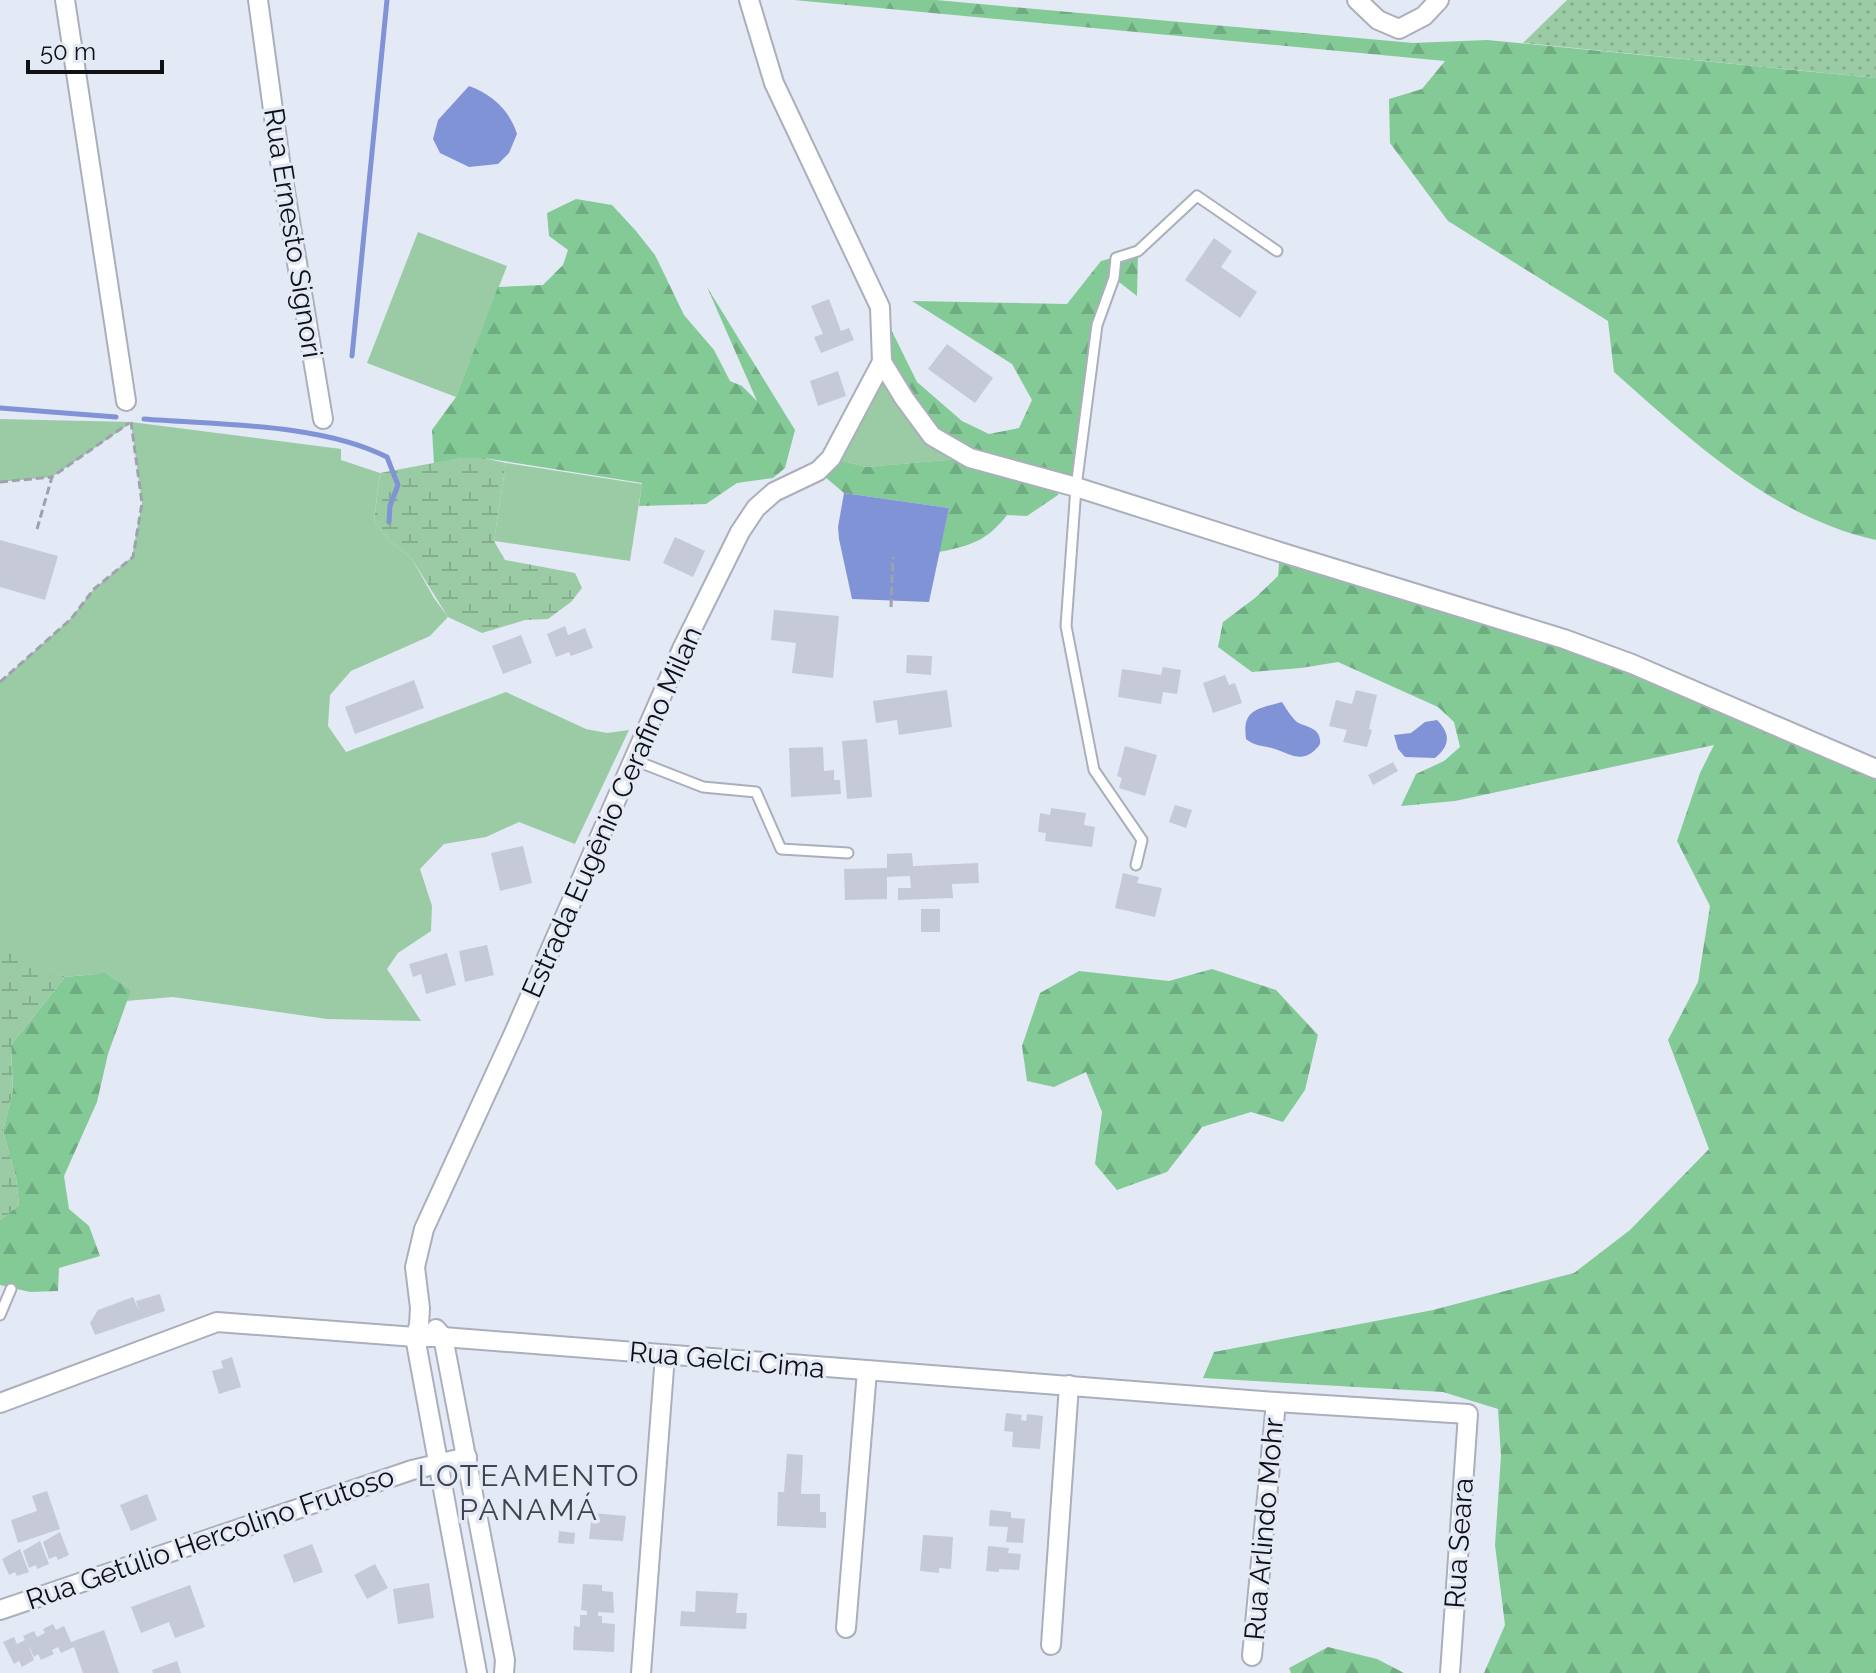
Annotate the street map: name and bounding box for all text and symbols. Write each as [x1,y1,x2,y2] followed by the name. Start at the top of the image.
[28,24,162,74] scale bar
[40,37,96,66] text: 50 m
[257,106,329,360] street label: Rua Ernesto Signori
[515,621,709,1003] street label: Estrada Eugênio Cerafino Milan
[628,1335,826,1385] street label: Rua Gelci Cima
[1238,1416,1290,1642] street label: Rua Arlindo Mohr
[417,1458,641,1527] district label: LOTEAMENTO PANAMÁ
[22,1459,398,1617] street label: Rua Getúlio Hercolino Frutoso
[1438,1477,1480,1609] street label: Rua Seara

